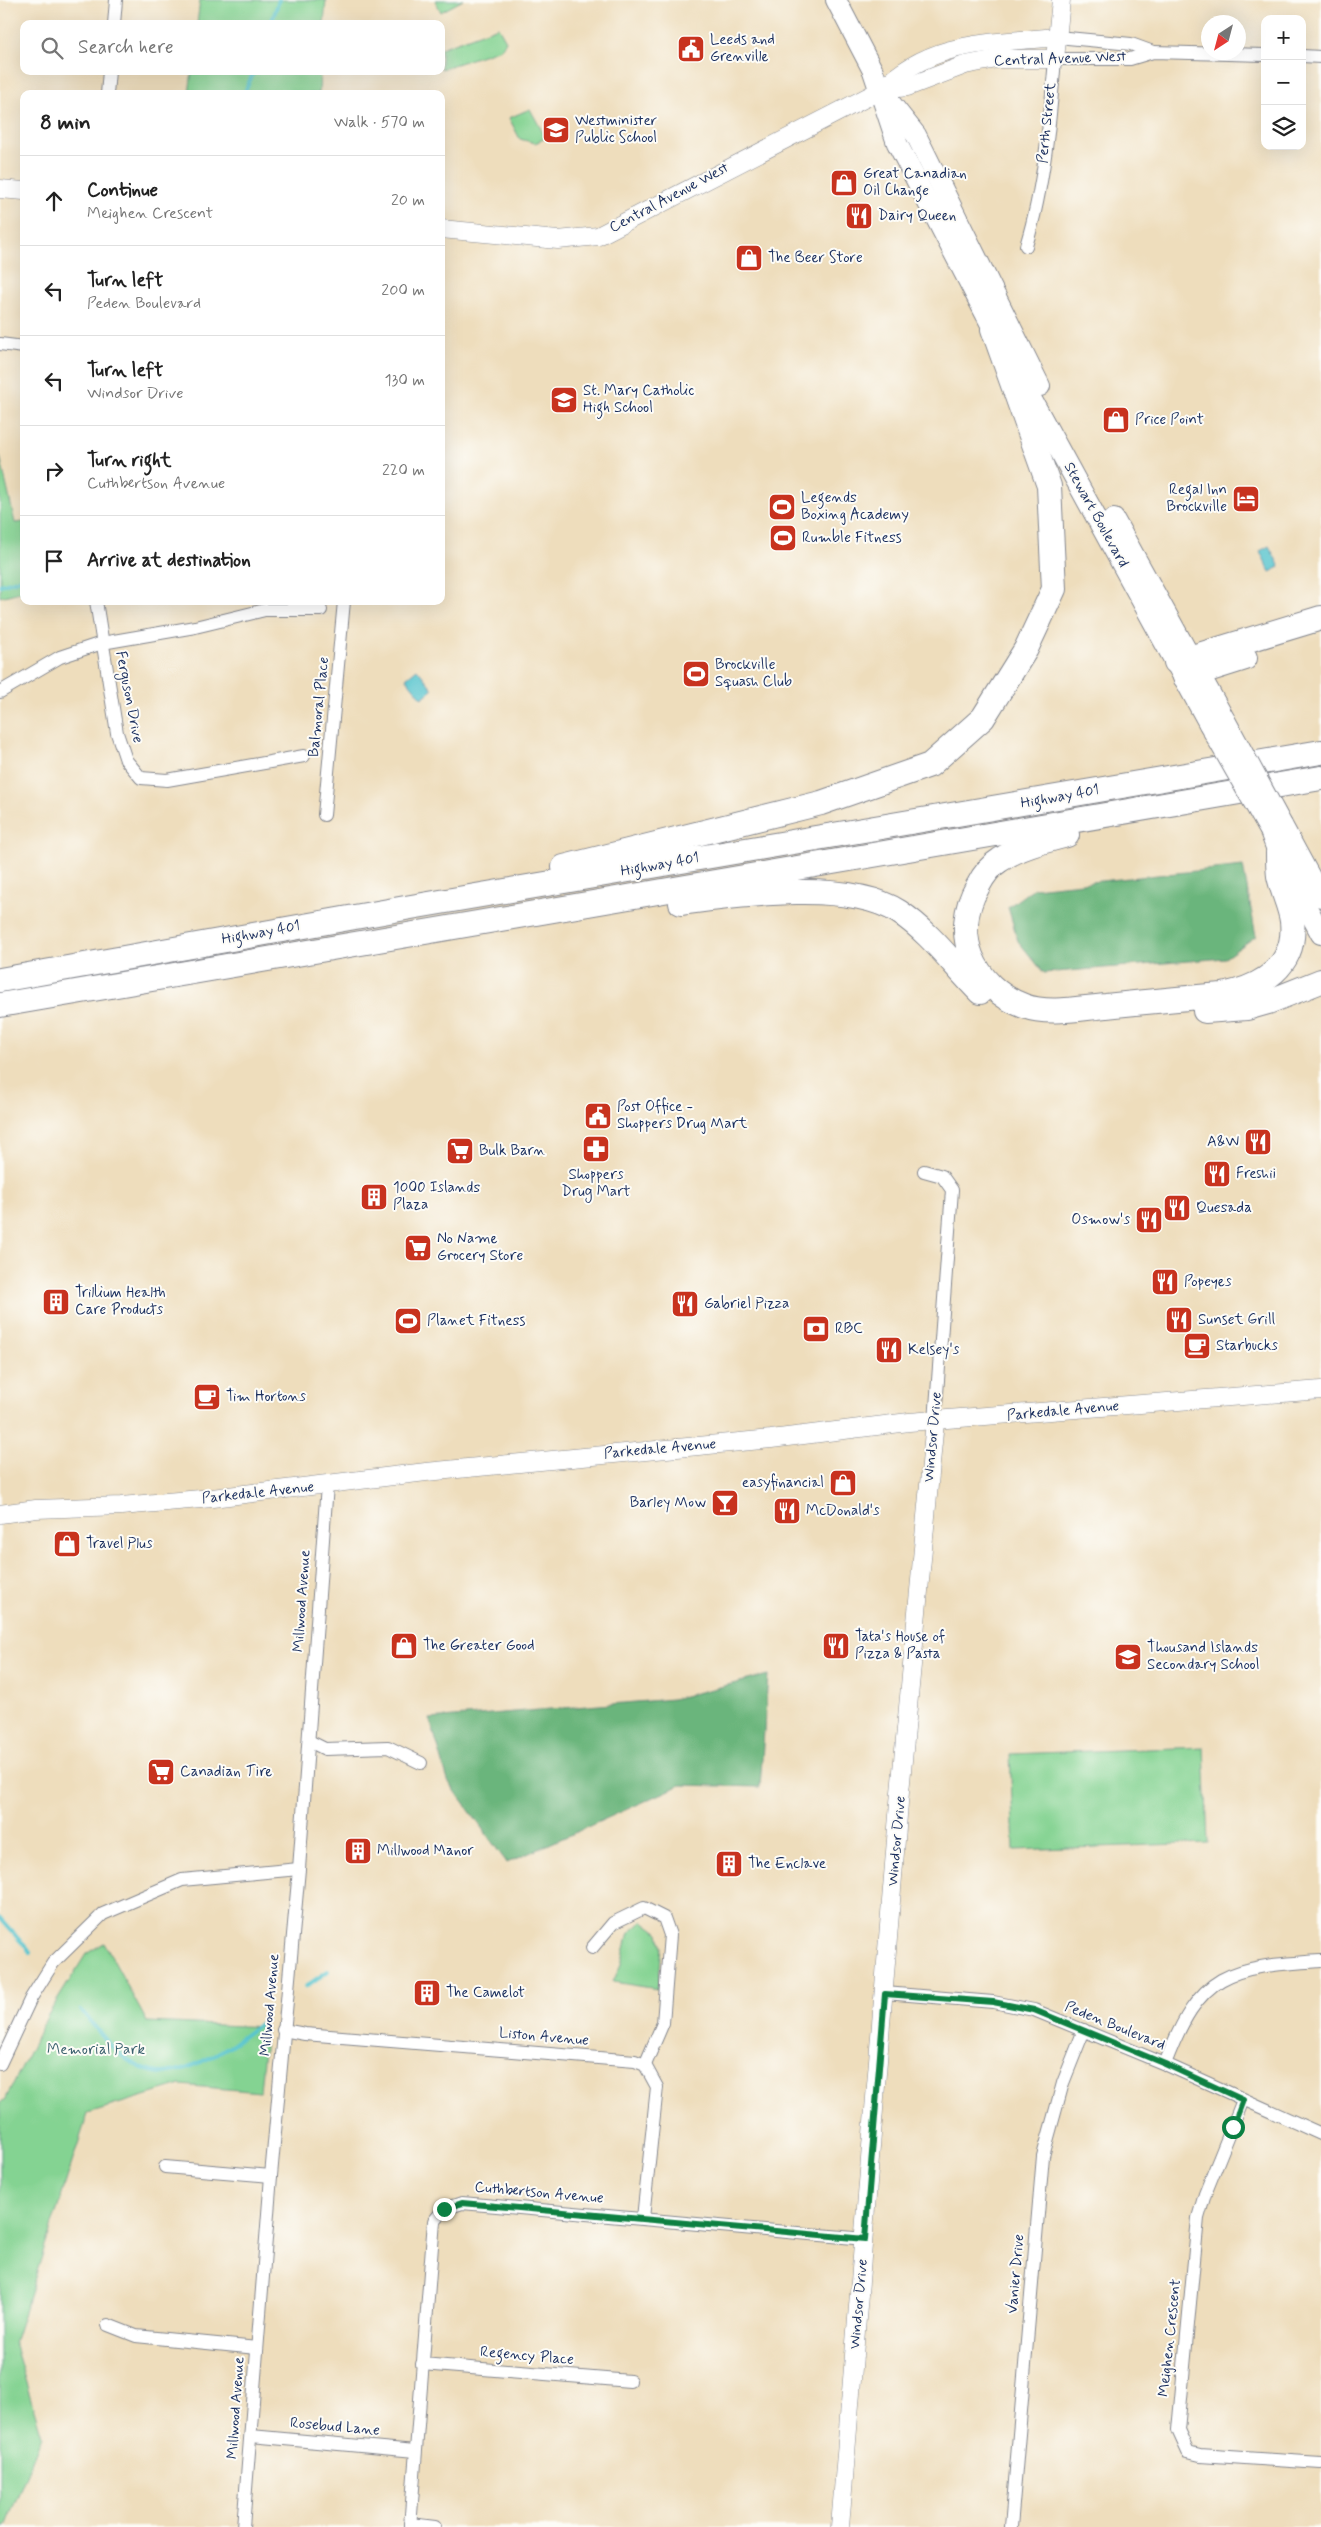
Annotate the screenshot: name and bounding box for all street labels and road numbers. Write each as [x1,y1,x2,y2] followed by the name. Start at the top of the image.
[993,47,1127,71] street label: Central Avenue West
[1033,82,1061,164] street label: Perth Street
[606,158,733,238] street label: Central Avenue West
[1059,459,1133,571] street label: Stewart Boulevard
[109,649,148,745] street label: Ferguson Drive
[304,656,334,758] street label: Balmoral Place
[1019,780,1101,815] street label: Highway 401
[619,848,701,883] street label: Highway 401
[220,916,302,951] street label: Highway 401
[919,1391,947,1483] street label: Windsor Drive
[1006,1396,1120,1426] street label: Parkedale Avenue
[603,1434,717,1464] street label: Parkedale Avenue
[201,1477,315,1509] street label: Parkedale Avenue
[288,1549,316,1653] street label: Millwood Avenue
[883,1795,911,1887] street label: Windsor Drive
[256,1953,284,2057] street label: Millwood Avenue
[1062,1997,1168,2055] street label: Peden Boulevard
[498,2023,590,2051] street label: Liston Avenue
[474,2177,605,2209] street label: Cuthbertson Avenue
[1003,2233,1029,2315] street label: Vanier Drive
[845,2258,873,2350] street label: Windsor Drive
[1154,2278,1186,2398] street label: Meighen Crescent
[479,2342,575,2371] street label: Regency Place
[222,2356,250,2460] street label: Millwood Avenue
[289,2413,381,2441] street label: Rosebud Lane

